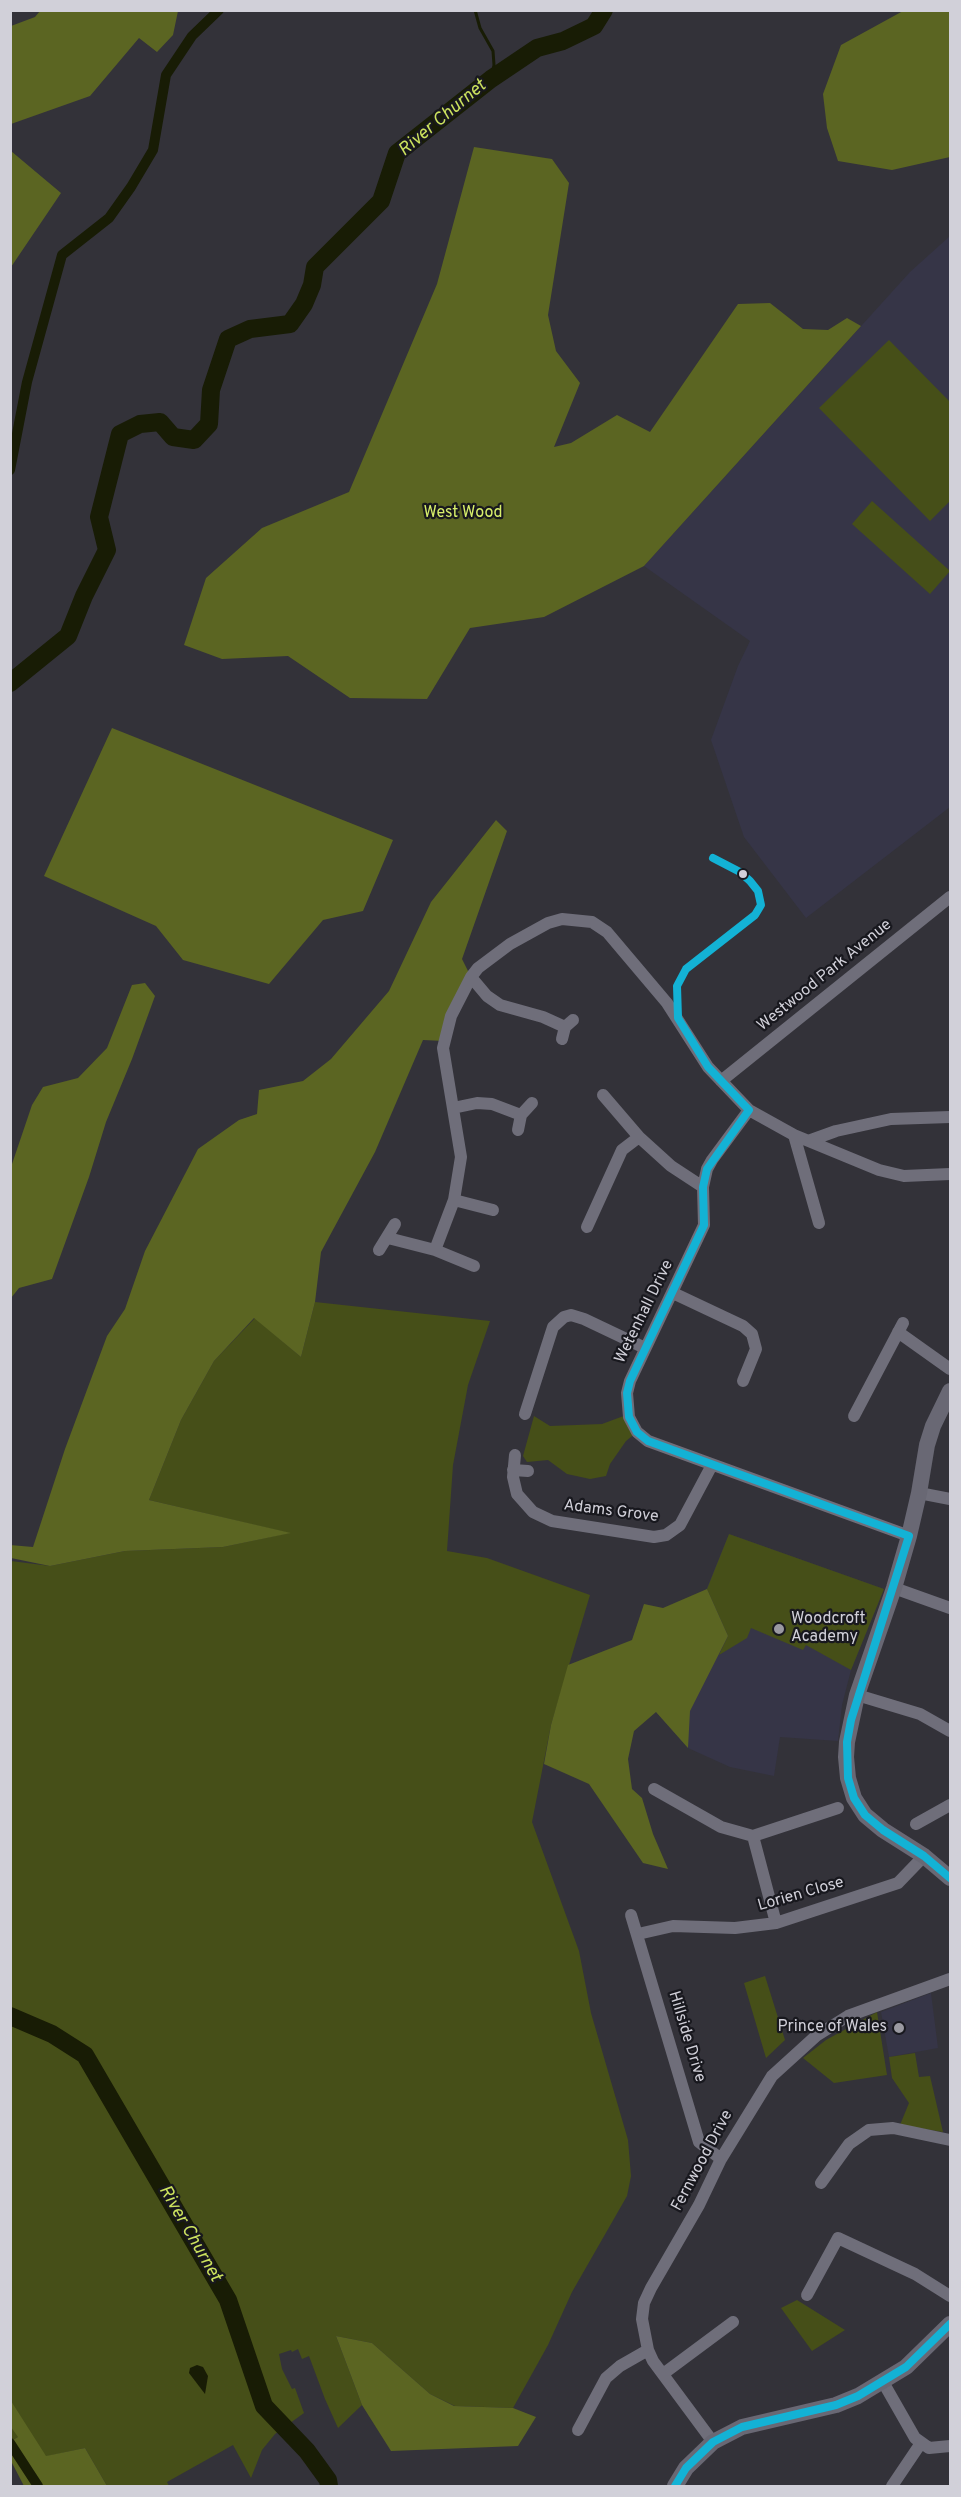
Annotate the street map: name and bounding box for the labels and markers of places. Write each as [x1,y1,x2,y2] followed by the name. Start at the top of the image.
[737,868,749,880] unlabelled marker
[791,1610,866,1648] place label: Woodcroft Academy
[772,1622,786,1636] marker: Woodcroft Academy
[777,2018,887,2038] place label: Prince of Wales
[892,2021,906,2035] marker: Prince of Wales

